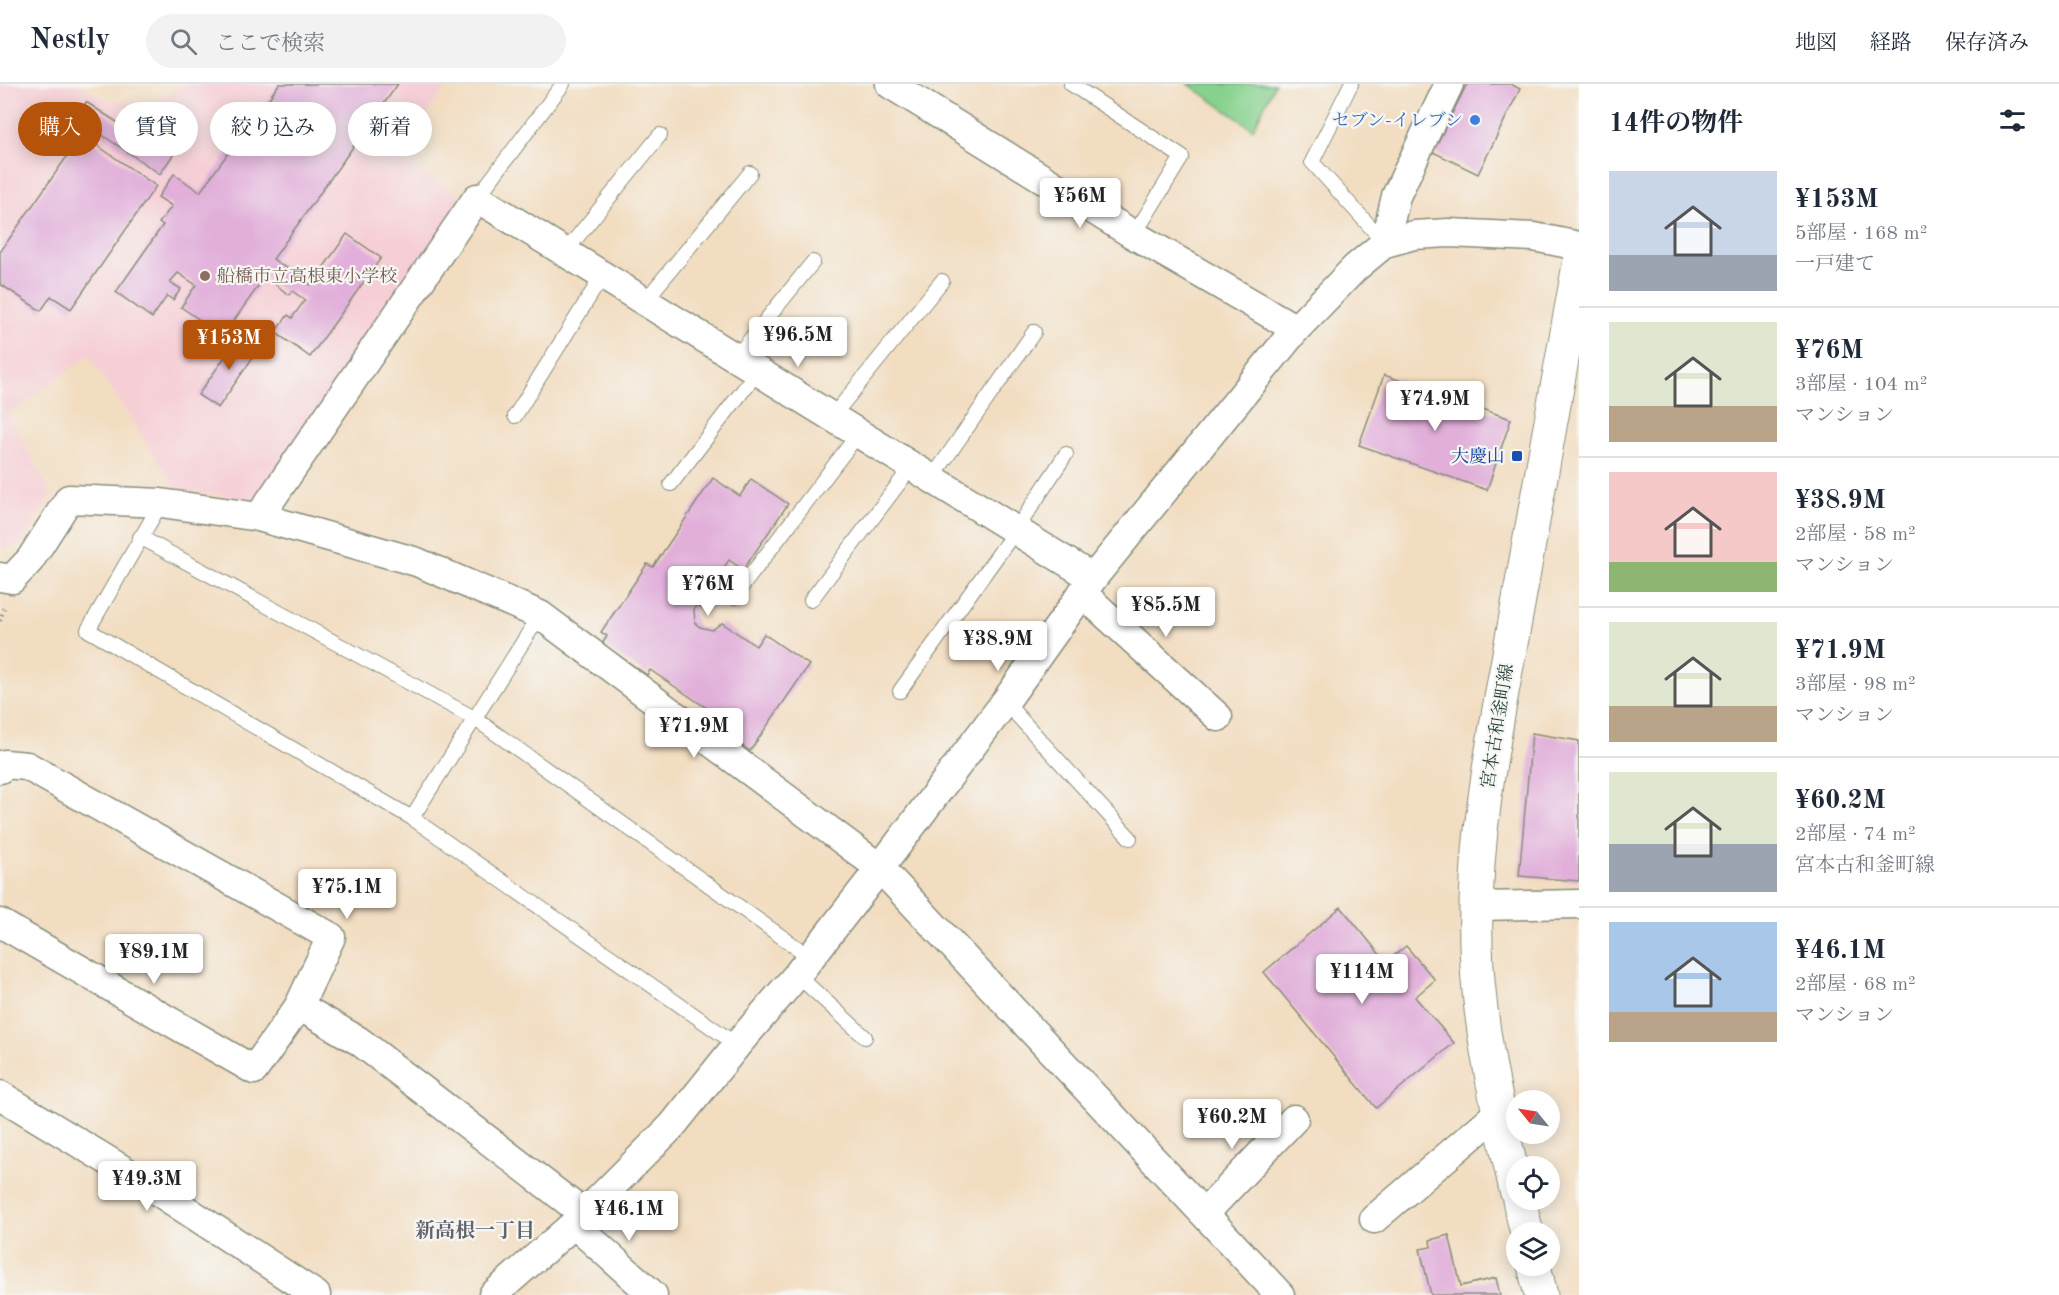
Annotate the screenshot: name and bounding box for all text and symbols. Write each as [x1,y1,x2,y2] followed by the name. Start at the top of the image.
[146,14,566,68] search box
[167,25,200,58] icon: search
[30,27,110,55] text: Nestly
[215,33,325,55] text: ここで検索
[1795,33,1837,54] text: 地図
[1870,33,1912,54] text: 経路
[1945,33,2029,54] text: 保存済み
[18,102,102,156] chip: 購入
[114,102,198,156] chip: 賃貸
[210,102,336,156] chip: 絞り込み
[348,102,432,156] chip: 新着
[1996,104,2029,137] icon: filters
[1332,111,1463,130] place label: セブン-イレブン
[1609,111,1743,137] text: 14件の物件
[1468,113,1482,127] marker: セブン-イレブン
[1044,178,1116,229] pin: ¥56M
[1054,187,1106,207] text: ¥56M
[1795,187,1878,213] text: ¥153M
[1657,195,1729,267] icon: home
[1795,224,1927,244] text: 5部屋 · 168 m²
[1795,255,1875,275] text: 一戸建て
[217,266,397,286] place label: 船橋市立高根東小学校
[198,269,212,283] marker: 船橋市立高根東小学校
[749,317,847,368] pin: ¥96.5M
[187,320,271,371] pin: ¥153M
[763,326,833,346] text: ¥96.5M
[197,329,261,349] text: ¥153M
[1795,338,1863,364] text: ¥76M
[1657,346,1729,418] icon: home
[1795,375,1927,395] text: 3部屋 · 104 m²
[1386,381,1484,432] pin: ¥74.9M
[1400,390,1470,410] text: ¥74.9M
[1795,406,1894,426] text: マンション
[1451,446,1505,466] place label: 大慶山
[1510,449,1524,463] marker: 大慶山
[1795,488,1886,514] text: ¥38.9M
[1657,496,1729,568] icon: home
[1795,525,1916,545] text: 2部屋 · 58 m²
[1795,556,1894,576] text: マンション
[672,566,744,617] pin: ¥76M
[682,575,734,595] text: ¥76M
[1117,587,1215,638] pin: ¥85.5M
[1131,596,1201,616] text: ¥85.5M
[949,621,1047,672] pin: ¥38.9M
[963,630,1033,650] text: ¥38.9M
[1795,638,1886,664] text: ¥71.9M
[1657,646,1729,718] icon: home
[1477,662,1517,790] street label: 宮本古和釜町線
[1795,675,1916,695] text: 3部屋 · 98 m²
[1795,706,1894,726] text: マンション
[645,708,743,759] pin: ¥71.9M
[659,717,729,737] text: ¥71.9M
[1795,788,1886,814] text: ¥60.2M
[1657,796,1729,868] icon: home
[1795,825,1916,845] text: 2部屋 · 74 m²
[1795,856,1935,876] text: 宮本古和釜町線
[298,869,396,920] pin: ¥75.1M
[312,878,382,898] text: ¥75.1M
[105,934,203,985] pin: ¥89.1M
[1795,938,1886,964] text: ¥46.1M
[119,943,189,963] text: ¥89.1M
[1657,946,1729,1018] icon: home
[1320,954,1404,1005] pin: ¥114M
[1330,963,1394,983] text: ¥114M
[1795,975,1916,995] text: 2部屋 · 68 m²
[1795,1006,1894,1026] text: マンション
[1506,1090,1560,1144] north arrow
[1506,1090,1560,1276] map controls
[1183,1099,1281,1150] pin: ¥60.2M
[1197,1108,1267,1128] text: ¥60.2M
[1506,1156,1560,1210] button: locate
[98,1161,196,1212] pin: ¥49.3M
[112,1170,182,1190] text: ¥49.3M
[580,1191,678,1242] pin: ¥46.1M
[594,1200,664,1220] text: ¥46.1M
[415,1219,535,1242] district label: 新高根一丁目
[1506,1222,1560,1276] button: layers

